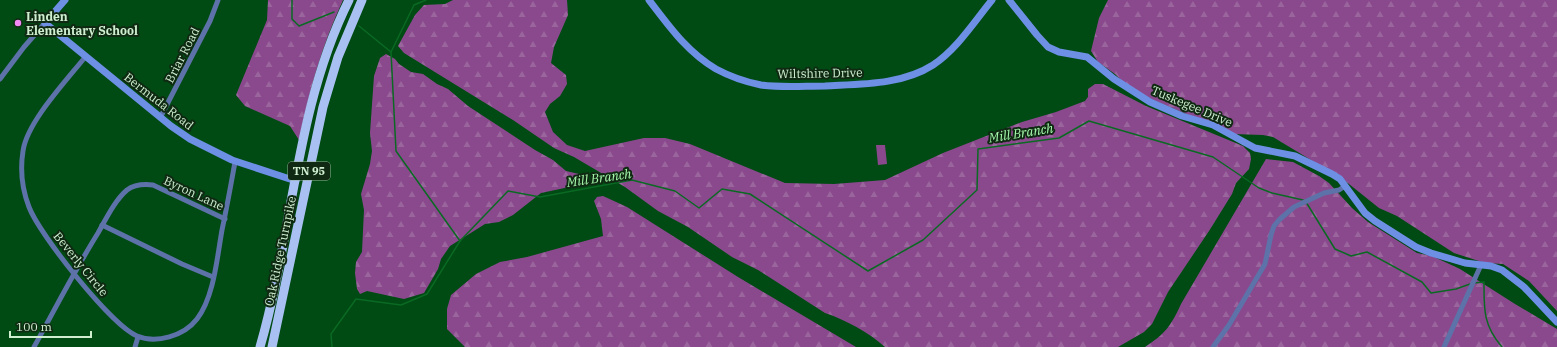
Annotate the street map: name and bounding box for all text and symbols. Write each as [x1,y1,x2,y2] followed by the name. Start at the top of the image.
[26,9,138,38] place label: Linden Elementary School
[13,18,23,28] marker: Linden Elementary School
[162,25,202,85] street label: Briar Road
[777,65,863,81] street label: Wiltshire Drive
[121,69,197,133] street label: Bermuda Road
[1149,82,1235,130] street label: Tuskegee Drive
[987,120,1054,147] water label: Mill Branch
[288,162,330,180] road number: TN 95
[565,165,632,191] water label: Mill Branch
[162,173,226,213] street label: Byron Lane
[261,195,299,307] street label: Oak Ridge Turnpike
[50,229,112,299] street label: Beverly Circle
[10,313,91,339] scale bar
[16,319,52,334] text: 100 m

